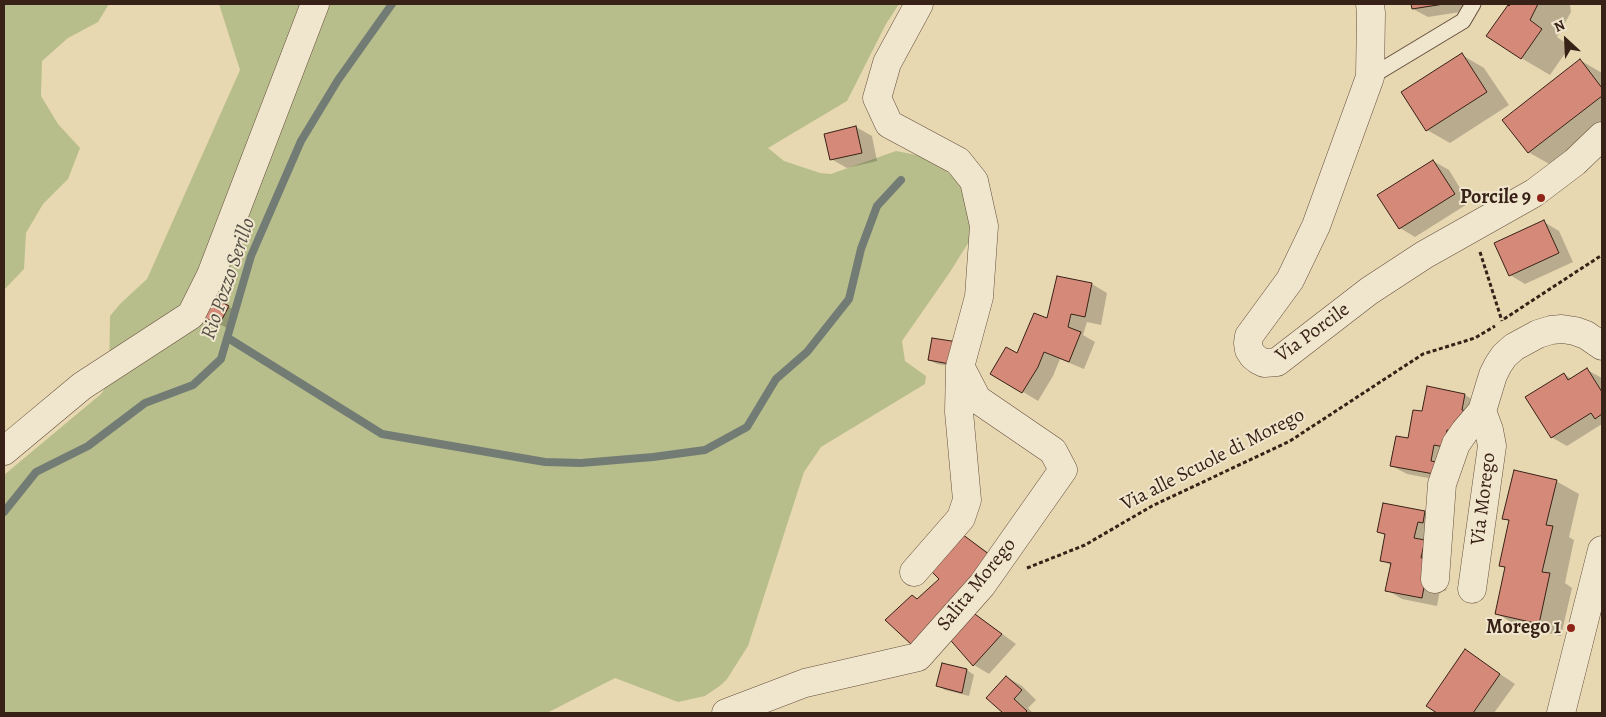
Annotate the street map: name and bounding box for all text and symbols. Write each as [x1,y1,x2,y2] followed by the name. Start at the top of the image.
[1541,15,1591,65] north arrow
[1551,15,1568,37] text: N
[1460,186,1531,210] place label: Porcile 9
[1535,192,1547,204] marker: Porcile 9
[196,215,262,343] water label: Rio Pozzo Serillo
[1271,298,1355,368] street label: Via Porcile
[1117,403,1309,517] street label: Via alle Scuole di Morego
[1466,451,1502,547] street label: Via Morego
[932,534,1022,636] street label: Salita Morego
[1486,616,1561,640] place label: Morego 1
[1565,622,1577,634] marker: Morego 1

